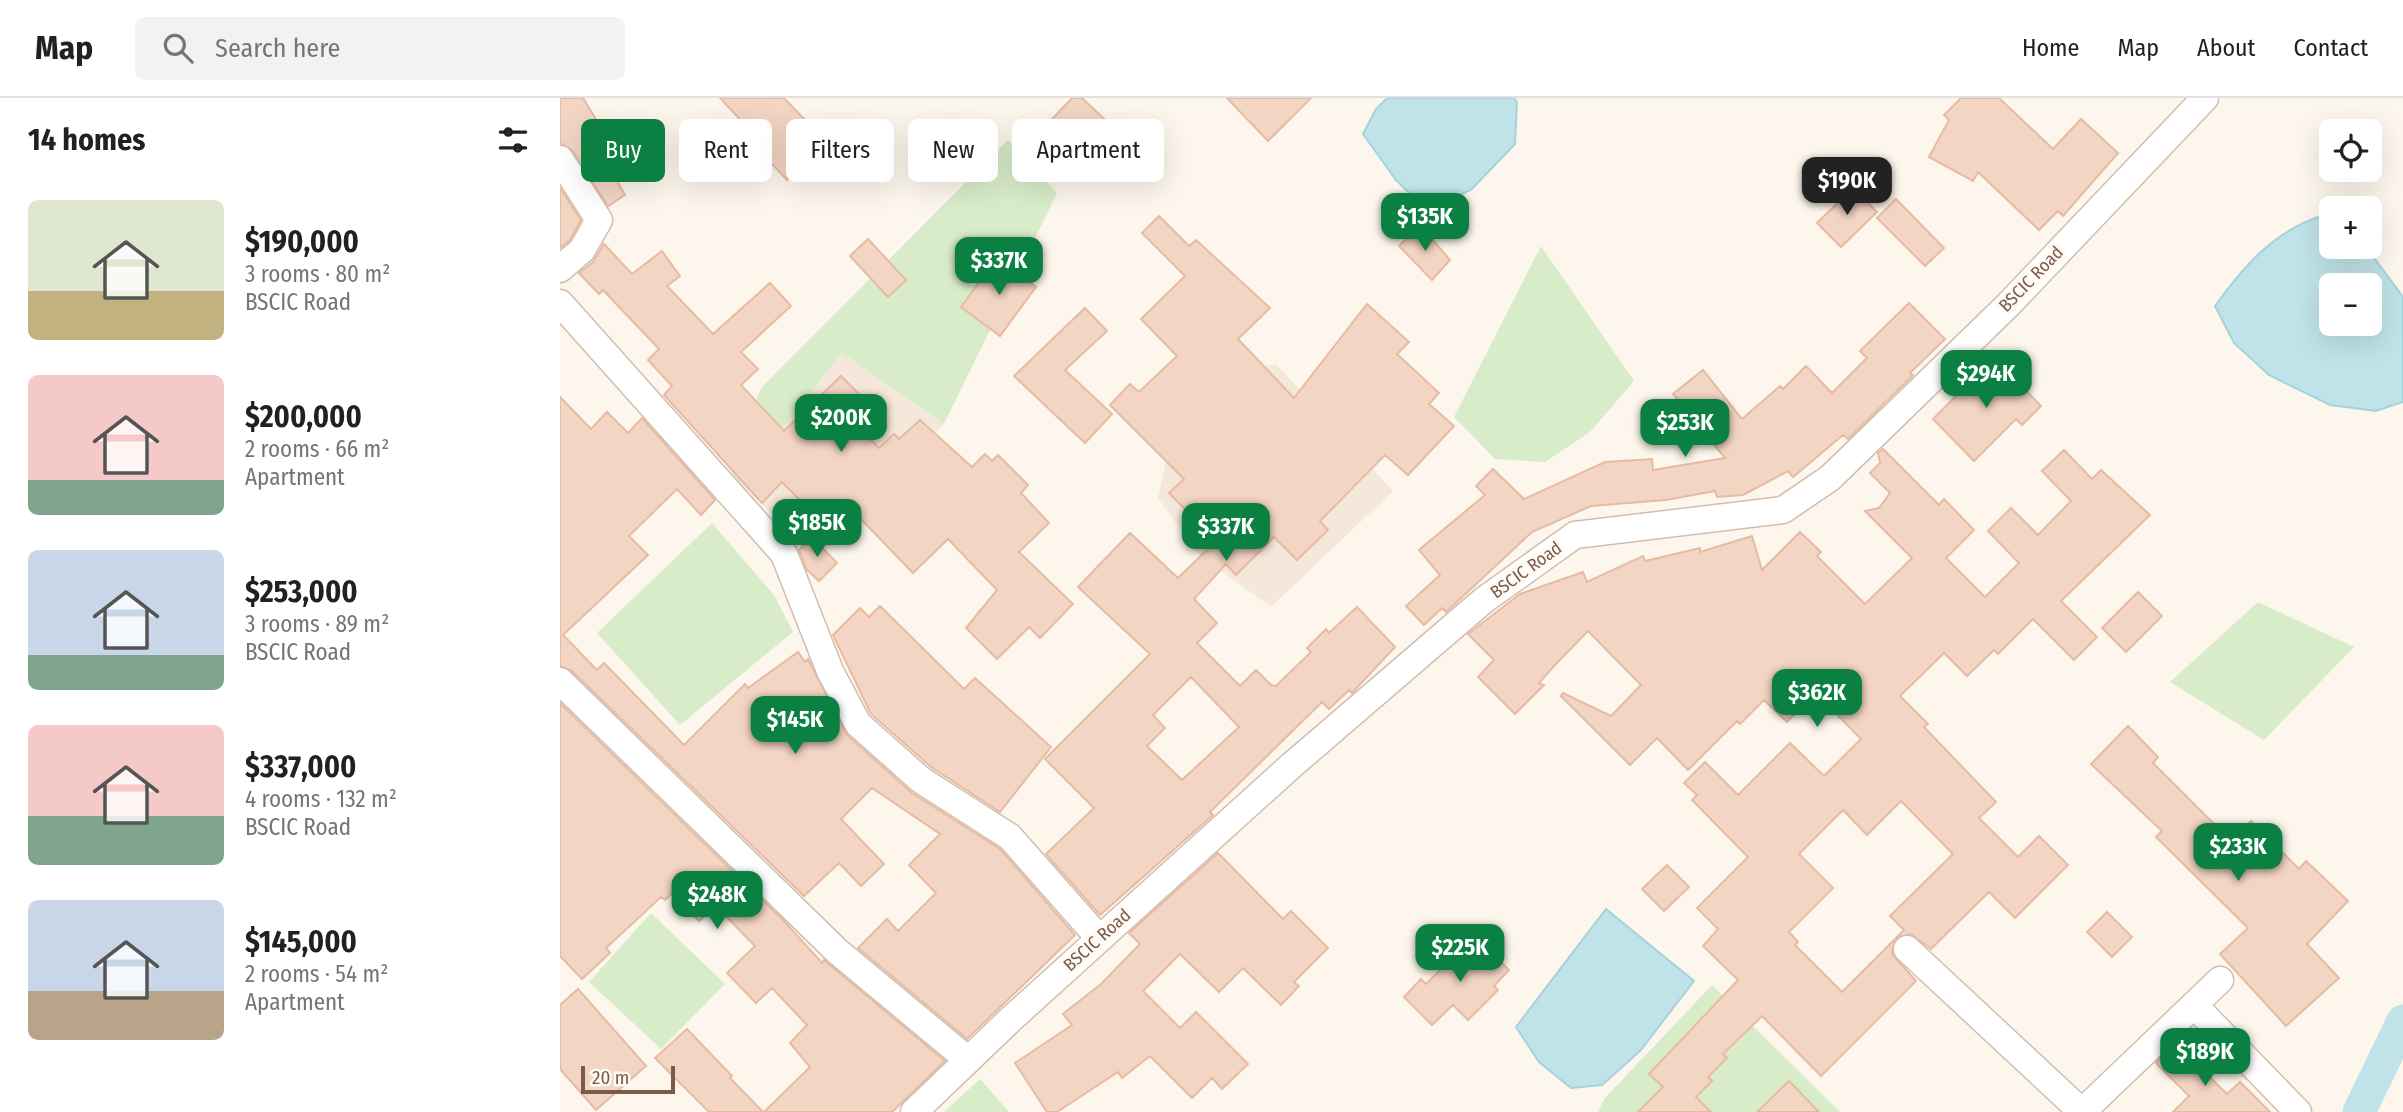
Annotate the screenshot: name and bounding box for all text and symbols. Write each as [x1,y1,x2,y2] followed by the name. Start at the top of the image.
[135,17,625,80] search box
[35,28,93,68] text: Map
[159,29,197,67] icon: search
[215,33,340,64] text: Search here
[2022,34,2079,62] text: Home
[2117,34,2159,62] text: Map
[2197,34,2255,62] text: About
[2293,34,2368,62] text: Contact
[581,119,665,182] chip: Buy
[679,119,772,182] chip: Rent
[786,119,894,182] chip: Filters
[908,119,998,182] chip: New
[1012,119,1164,182] chip: Apartment
[2319,119,2382,336] map controls
[2319,119,2382,182] button: locate
[494,121,532,159] icon: filters
[28,122,145,158] text: 14 homes
[1798,158,1896,217] pin: $190K
[1818,166,1876,194] text: $190K
[1376,194,1474,253] pin: $135K
[2319,196,2382,259] button: +
[1397,202,1453,230] text: $135K
[245,224,359,260] text: $190,000
[84,228,168,312] icon: home
[950,238,1048,297] pin: $337K
[1994,242,2068,316] street label: BSCIC Road
[971,246,1027,274] text: $337K
[245,260,390,288] text: 3 rooms · 80 m²
[2319,273,2382,336] button: −
[245,288,351,316] text: BSCIC Road
[1937,350,2035,410] pin: $294K
[1957,359,2015,387] text: $294K
[792,394,890,454] pin: $200K
[245,399,362,435] text: $200,000
[1636,400,1734,459] pin: $253K
[84,403,168,487] icon: home
[811,403,871,431] text: $200K
[1656,408,1714,436] text: $253K
[245,435,389,463] text: 2 rooms · 66 m²
[245,463,345,491] text: Apartment
[768,500,866,559] pin: $185K
[1177,504,1275,563] pin: $337K
[788,508,846,536] text: $185K
[1198,512,1254,540] text: $337K
[1486,537,1566,603] street label: BSCIC Road
[245,574,358,610] text: $253,000
[84,578,168,662] icon: home
[245,610,389,638] text: 3 rooms · 89 m²
[245,638,351,666] text: BSCIC Road
[1768,670,1866,729] pin: $362K
[1788,678,1846,706] text: $362K
[746,696,844,756] pin: $145K
[767,705,823,733] text: $145K
[245,749,356,785] text: $337,000
[84,753,168,837] icon: home
[245,785,397,813] text: 4 rooms · 132 m²
[245,813,351,841] text: BSCIC Road
[2189,824,2287,883] pin: $233K
[2210,832,2267,860] text: $233K
[668,872,766,931] pin: $248K
[688,880,746,908] text: $248K
[1059,904,1135,976] street label: BSCIC Road
[245,924,357,960] text: $145,000
[1411,924,1509,984] pin: $225K
[84,928,168,1012] icon: home
[1431,933,1489,961] text: $225K
[245,960,388,988] text: 2 rooms · 54 m²
[245,988,345,1016] text: Apartment
[2156,1028,2254,1088] pin: $189K
[2176,1037,2234,1065] text: $189K
[581,1063,676,1095] scale bar
[592,1066,629,1089] text: 20 m

